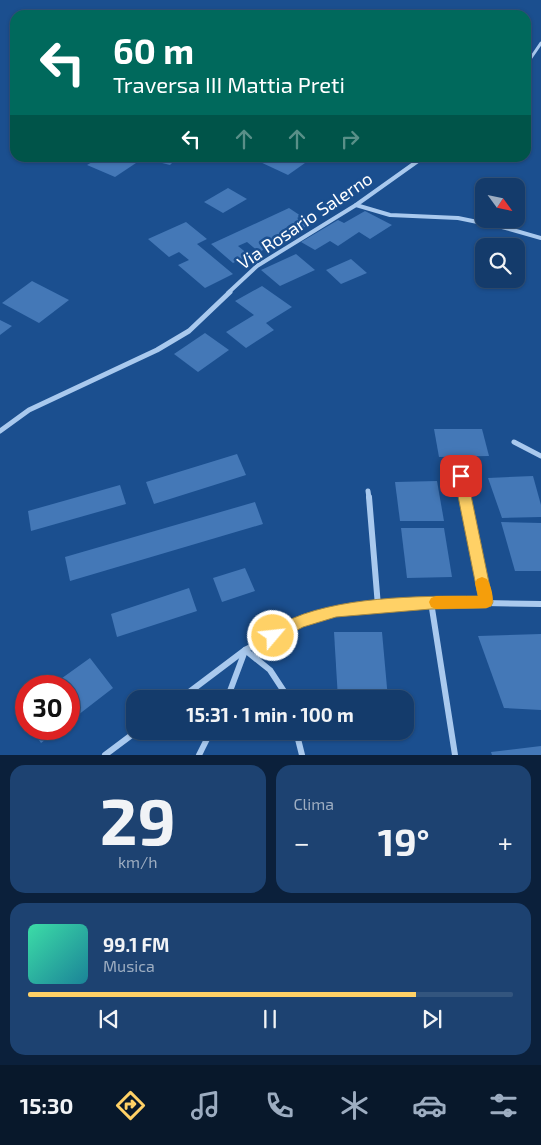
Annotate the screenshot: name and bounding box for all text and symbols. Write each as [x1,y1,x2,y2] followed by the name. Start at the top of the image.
[113,29,194,71] text: 60 m
[30,30,95,95] icon: left
[113,71,345,97] text: Traversa III Mattia Preti
[177,125,205,153] icon: left
[230,125,258,153] icon: ahead
[283,125,311,153] icon: ahead
[336,125,364,153] icon: right
[233,167,376,274] street label: Via Rosario Salerno
[475,178,525,228] north arrow
[475,178,525,288] map controls
[475,238,525,288] button: search
[440,455,482,497] pin
[447,462,475,490] icon: arrive
[246,609,298,661] position arrow
[15,675,80,740] speed limit sign: 30
[186,703,354,726] text: 15:31 · 1 min · 100 m
[100,780,176,858] text: 29
[294,794,334,813] text: Clima
[378,818,430,864] text: 19°
[294,825,310,859] text: −
[498,825,513,859] text: +
[118,852,158,871] text: km/h
[103,933,170,956] text: 99.1 FM
[103,956,155,975] text: Musica
[95,1005,123,1033] icon: previous
[256,1005,284,1033] icon: pause
[418,1005,446,1033] icon: next
[113,1088,148,1123] icon: directions
[188,1088,223,1123] icon: music
[262,1088,297,1123] icon: phone
[337,1088,372,1123] icon: climate
[412,1088,447,1123] icon: car
[486,1088,521,1123] icon: filters
[20,1092,73,1118] text: 15:30

